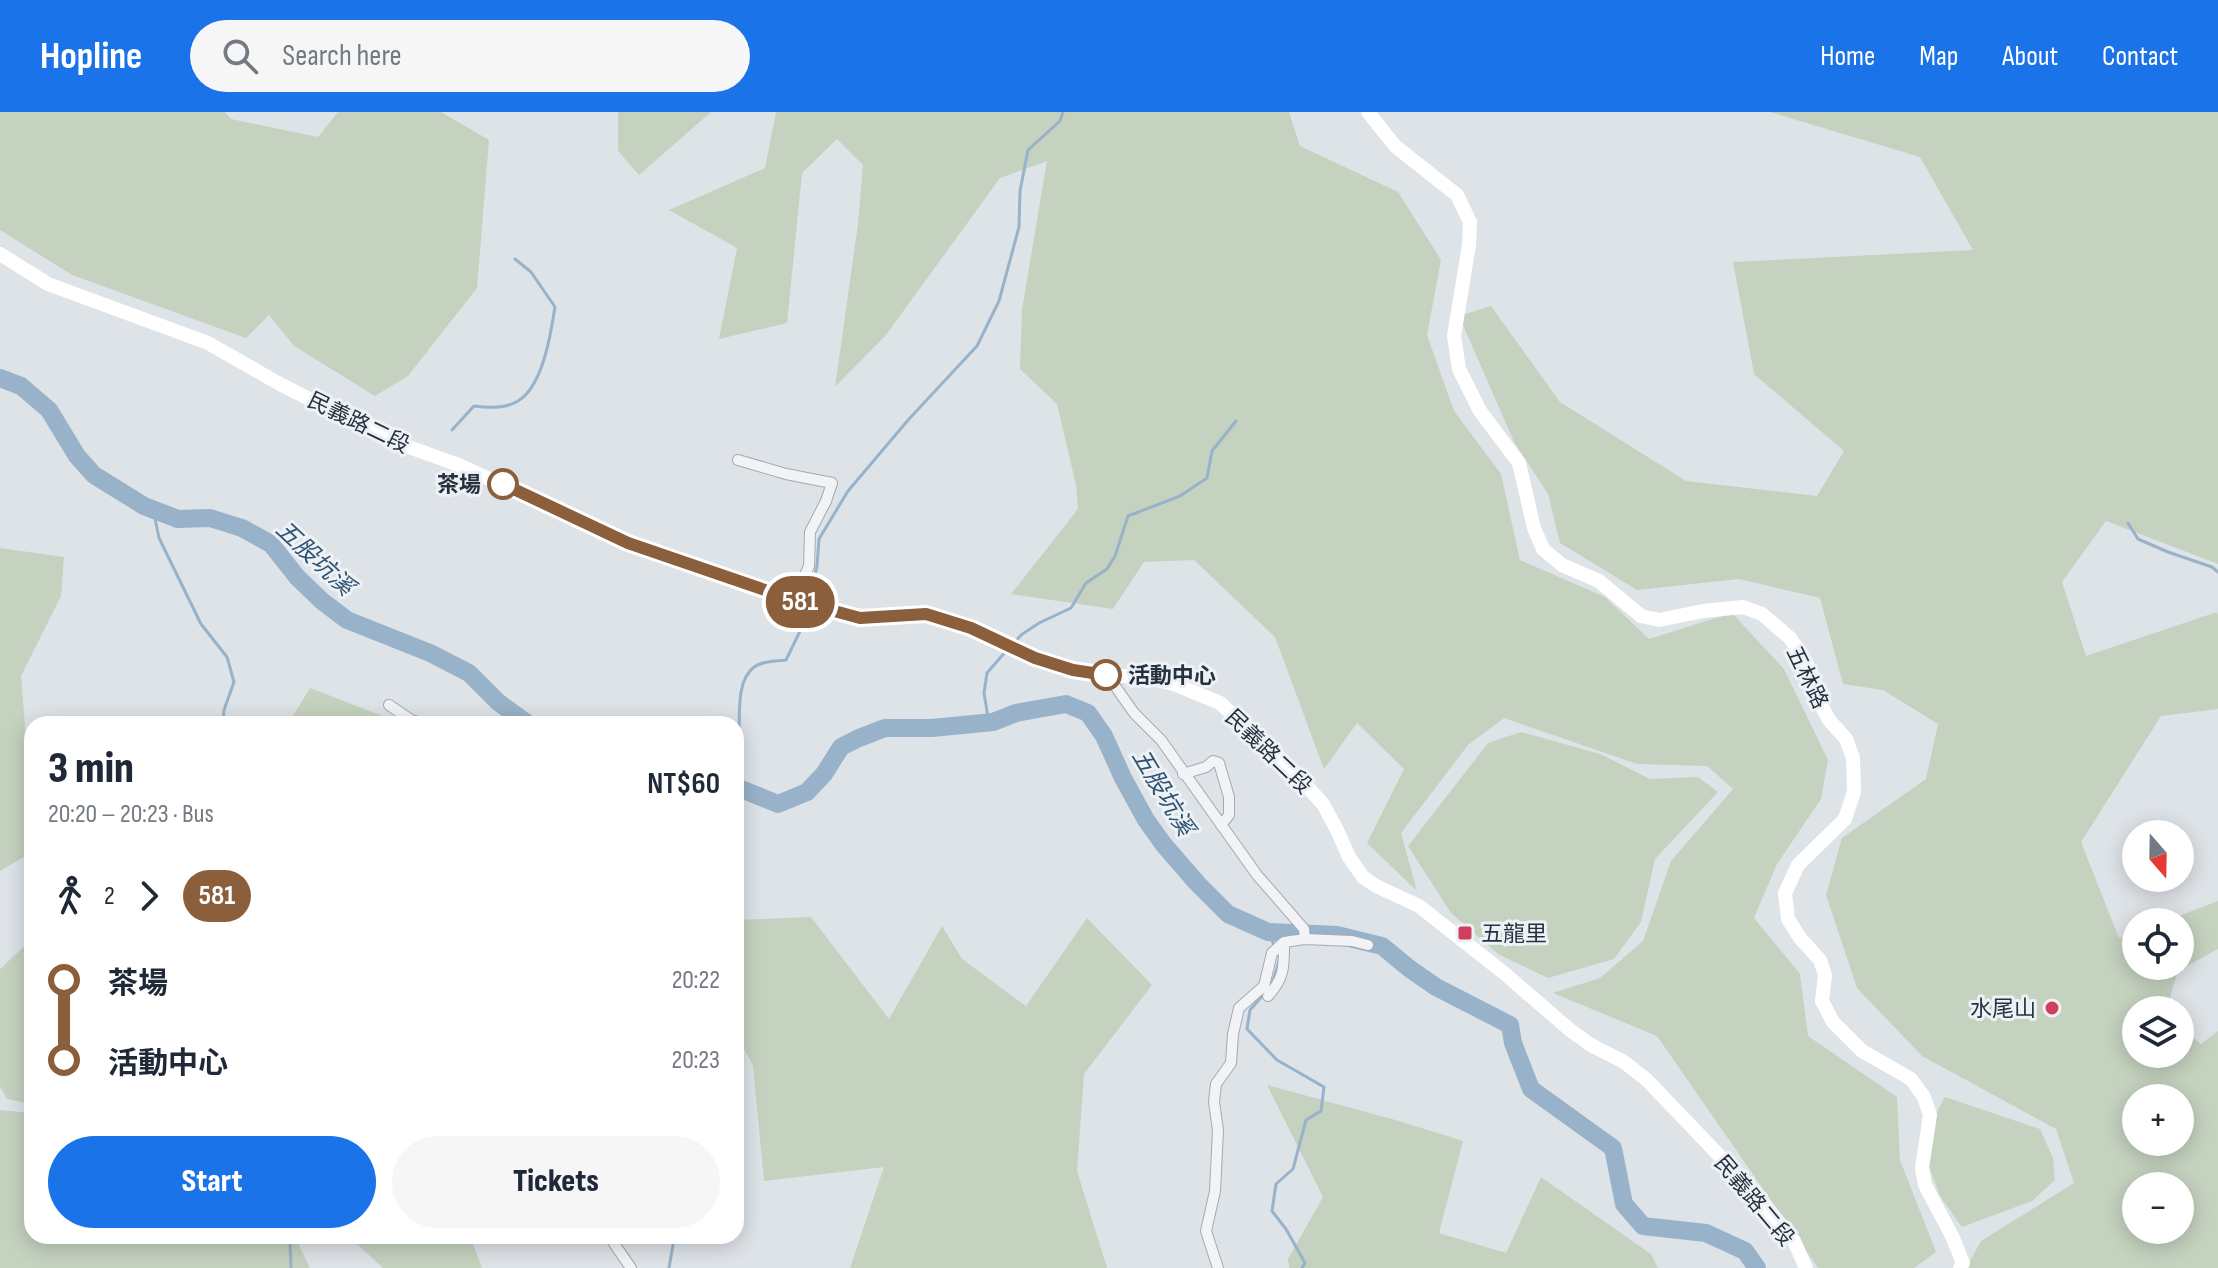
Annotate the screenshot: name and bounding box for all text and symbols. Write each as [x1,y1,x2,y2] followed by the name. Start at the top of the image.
[190,20,750,92] search box
[40,34,142,79] text: Hopline
[218,34,262,78] icon: search
[282,38,402,74] text: Search here
[1820,40,1875,73] text: Home
[1919,40,1958,73] text: Map
[2002,40,2058,73] text: About
[2102,40,2178,73] text: Contact
[303,387,414,460] street label: 民義路二段
[488,469,518,499] marker: 茶場
[437,472,481,499] place label: 茶場
[270,515,362,604] water label: 五股坑溪
[754,576,846,628] line badge: 581
[782,585,818,618] text: 581
[1780,642,1833,713] street label: 五林路
[1091,660,1121,690] marker: 活動中心
[1128,663,1216,690] place label: 活動中心
[1219,704,1317,800] street label: 民義路二段
[48,742,134,795] text: 3 min
[1125,744,1201,843] water label: 五股坑溪
[647,766,720,802] text: NT$60
[48,799,214,830] text: 20:20 – 20:23 · Bus
[2122,820,2194,892] north arrow
[2122,820,2194,1244] map controls
[48,874,92,918] icon: walk
[127,874,171,918] icon: forward
[199,879,235,912] text: 581
[104,881,115,912] text: 2
[2122,908,2194,980] button: locate
[1481,921,1547,948] place label: 五龍里
[1456,924,1474,942] marker: 五龍里
[672,965,720,996] text: 20:22
[108,966,168,1002] text: 茶場
[1970,996,2036,1023] place label: 水尾山
[2122,996,2194,1068] button: layers
[2043,999,2061,1017] marker: 水尾山
[671,1045,720,1076] text: 20:23
[108,1046,228,1082] text: 活動中心
[2122,1084,2194,1156] button: +
[48,1136,376,1228] button: Start
[392,1136,720,1228] button: Tickets
[1708,1150,1800,1252] street label: 民義路二段
[2122,1172,2194,1244] button: −

